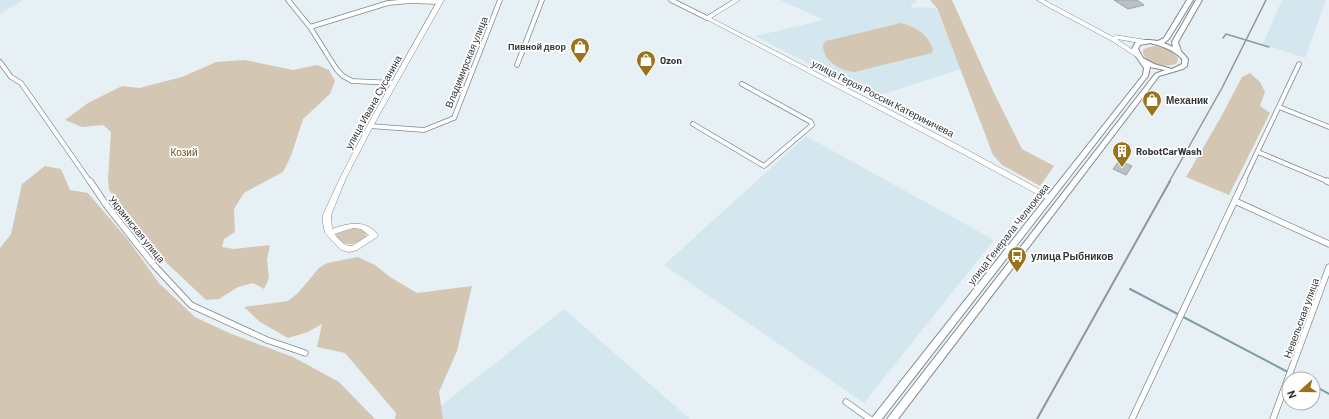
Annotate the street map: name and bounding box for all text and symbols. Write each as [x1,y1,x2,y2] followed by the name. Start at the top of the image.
[442,14,490,109] street label: Владимирская улица
[569,36,591,64] shop icon: Пивной двор
[508,41,566,52] place label: Пивной двор
[635,49,657,77] shop icon: Ozon
[342,53,404,151] street label: улица Ивана Сусанина
[660,54,682,66] place label: Ozon
[810,57,957,139] street label: улица Героя России Катериничева
[1141,89,1163,117] shop icon: Механик
[1166,94,1209,106] place label: Механик
[1111,140,1133,168] building icon: RobotCarWash
[1136,145,1202,157] place label: RobotCarWash
[170,146,198,158] park label: Козий
[965,181,1051,287] street label: улица Генерала Челнокова
[106,193,168,265] street label: Украинская улица
[1006,245,1028,273] bus stop icon: улица Рыбников
[1031,250,1113,262] place label: улица Рыбников
[1281,276,1321,360] street label: Невельская улица
[1281,371,1321,411] north arrow
[1284,389,1299,401] text: N

